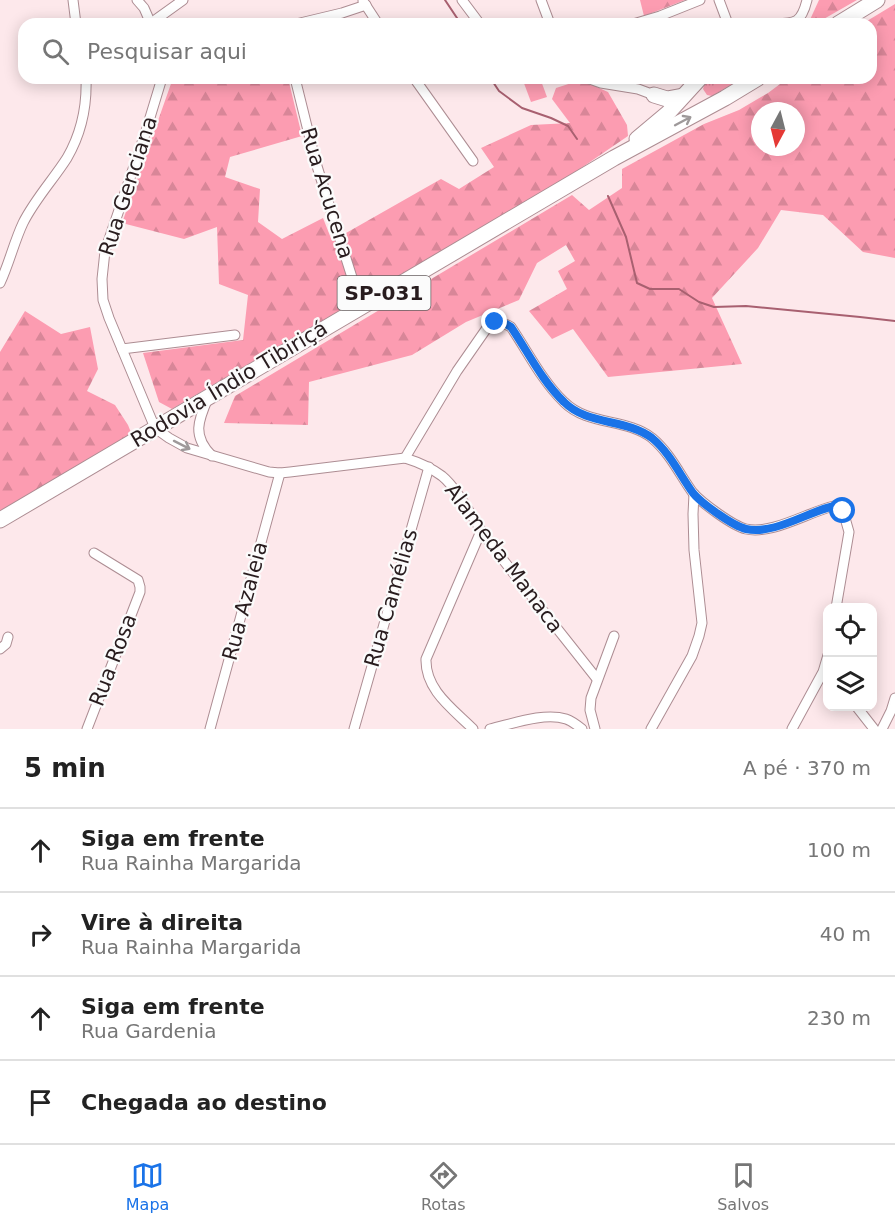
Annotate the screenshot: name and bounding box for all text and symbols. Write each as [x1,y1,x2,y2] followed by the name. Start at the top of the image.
[18,18,877,84] search box
[39,35,72,68] icon: search
[87,39,247,64] text: Pesquisar aqui
[751,102,805,156] north arrow
[94,113,162,259] street label: Rua Genciana
[674,115,692,126] one-way arrow
[296,124,358,262] street label: Rua Acucena
[338,276,430,310] road number: SP-031
[481,308,507,334] route end
[126,315,332,452] street label: Rodovia Índio Tibiriçá
[173,440,191,451] one-way arrow
[440,479,568,637] street label: Alameda Manaca
[829,497,855,523] route start
[360,526,422,670] street label: Rua Camélias
[218,539,272,663] street label: Rua Azaleia
[823,603,877,711] map controls
[823,603,877,657] button: locate
[84,611,142,709] street label: Rua Rosa
[823,657,877,711] button: layers
[24,753,106,783] text: 5 min
[743,756,871,780] text: A pé · 370 m
[81,826,265,851] text: Siga em frente
[24,834,57,867] icon: ahead
[807,838,871,862] text: 100 m
[81,851,302,875] text: Rua Rainha Margarida
[81,910,243,935] text: Vire à direita
[24,918,57,951] icon: right
[820,922,871,946] text: 40 m
[81,935,302,959] text: Rua Rainha Margarida
[81,994,265,1019] text: Siga em frente
[24,1002,57,1035] icon: ahead
[807,1006,871,1030] text: 230 m
[81,1019,216,1043] text: Rua Gardenia
[24,1086,57,1119] icon: arrive
[81,1090,327,1115] text: Chegada ao destino
[126,1159,169,1214] tab: Mapa
[421,1159,466,1214] tab: Rotas
[717,1159,769,1214] tab: Salvos

